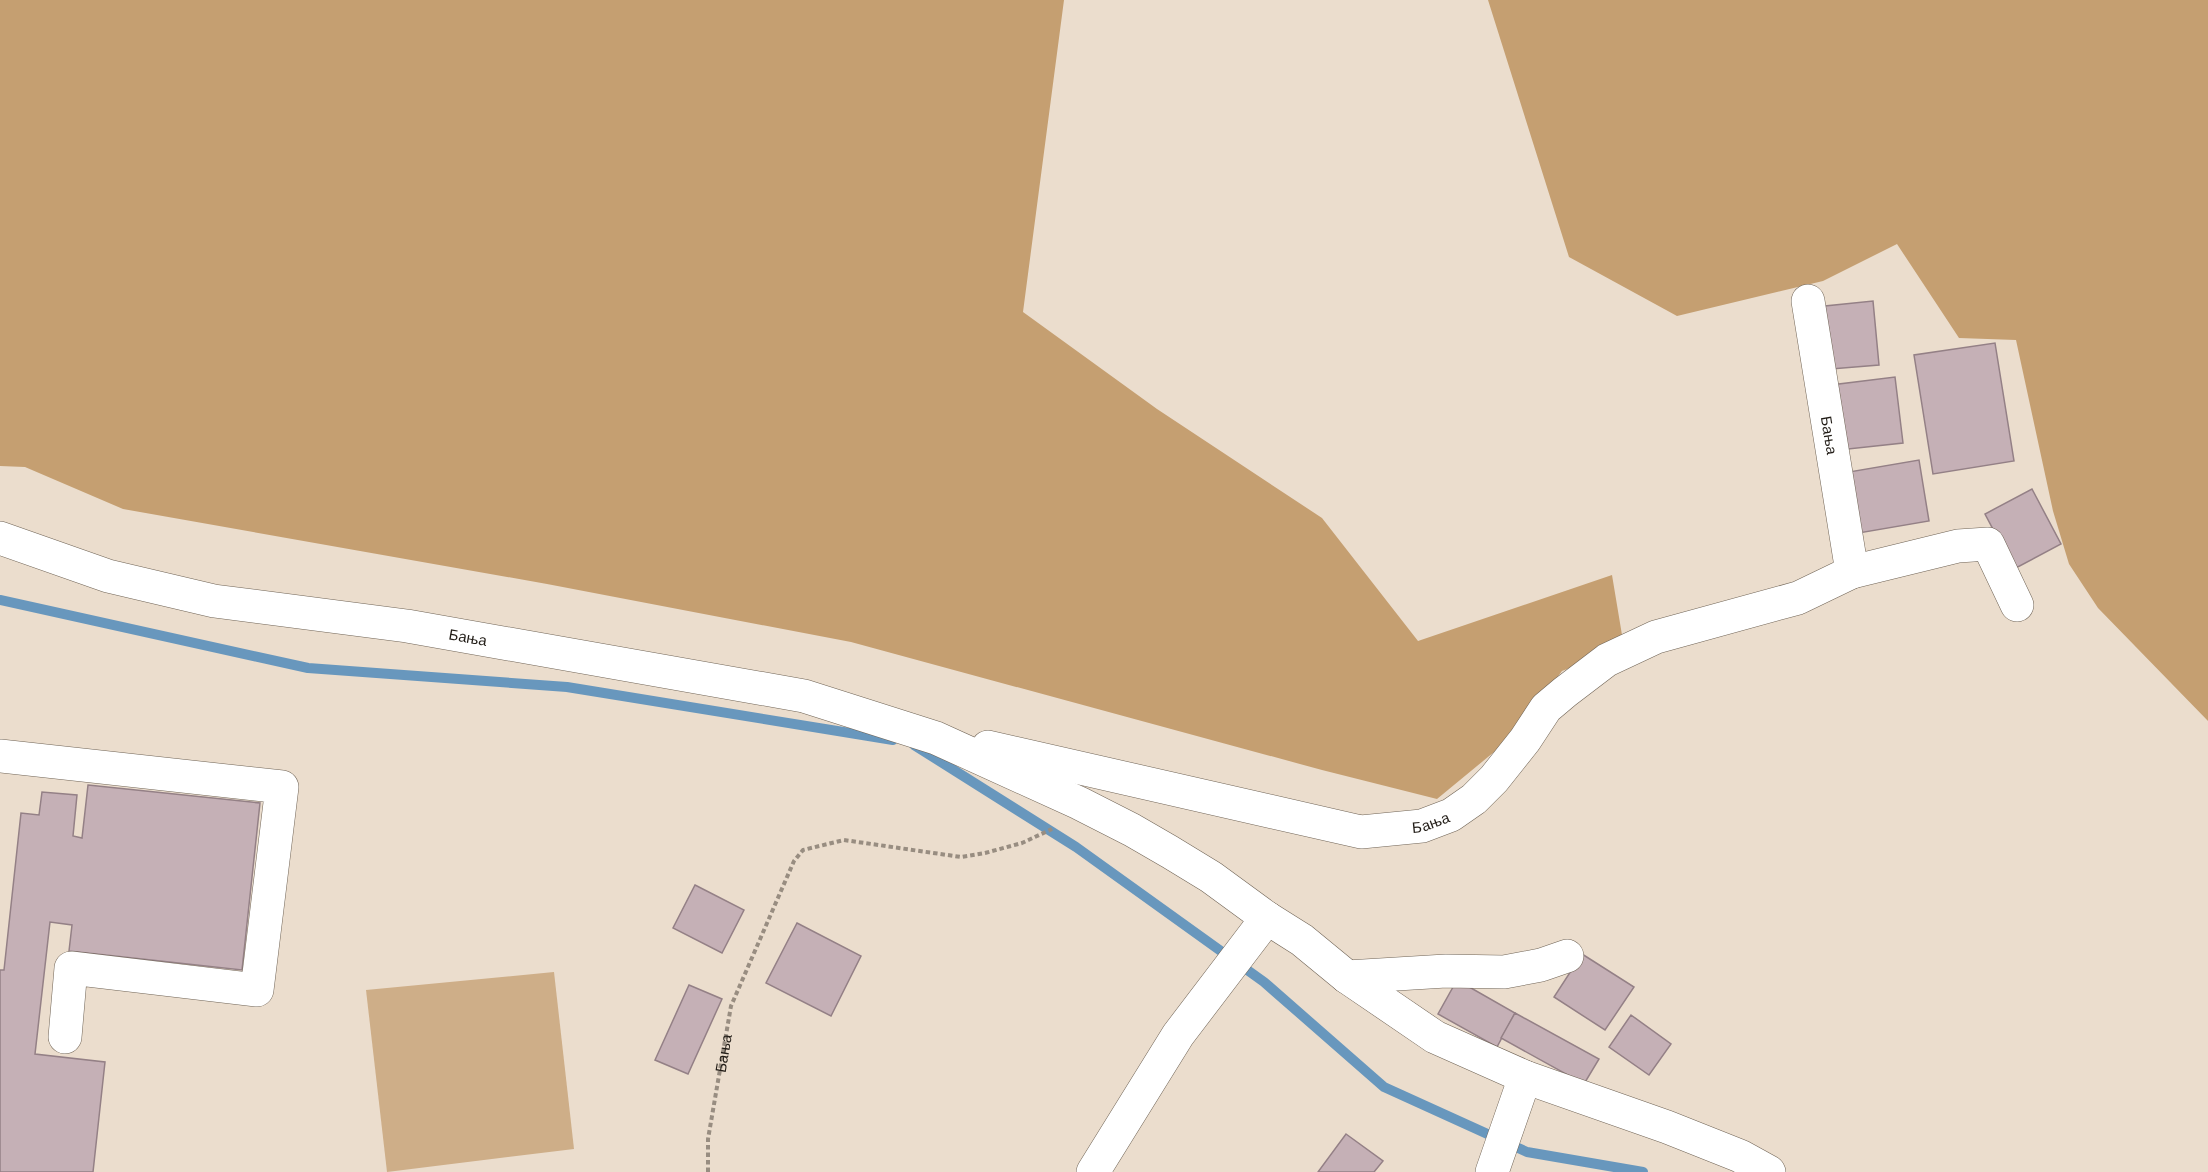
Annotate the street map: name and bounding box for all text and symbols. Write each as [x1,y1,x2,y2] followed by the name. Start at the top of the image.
[1818,415,1841,456] street label: Бања
[448,625,489,649] street label: Бања
[1411,808,1452,835] street label: Бања
[711,1032,735,1074] street label: Бања

